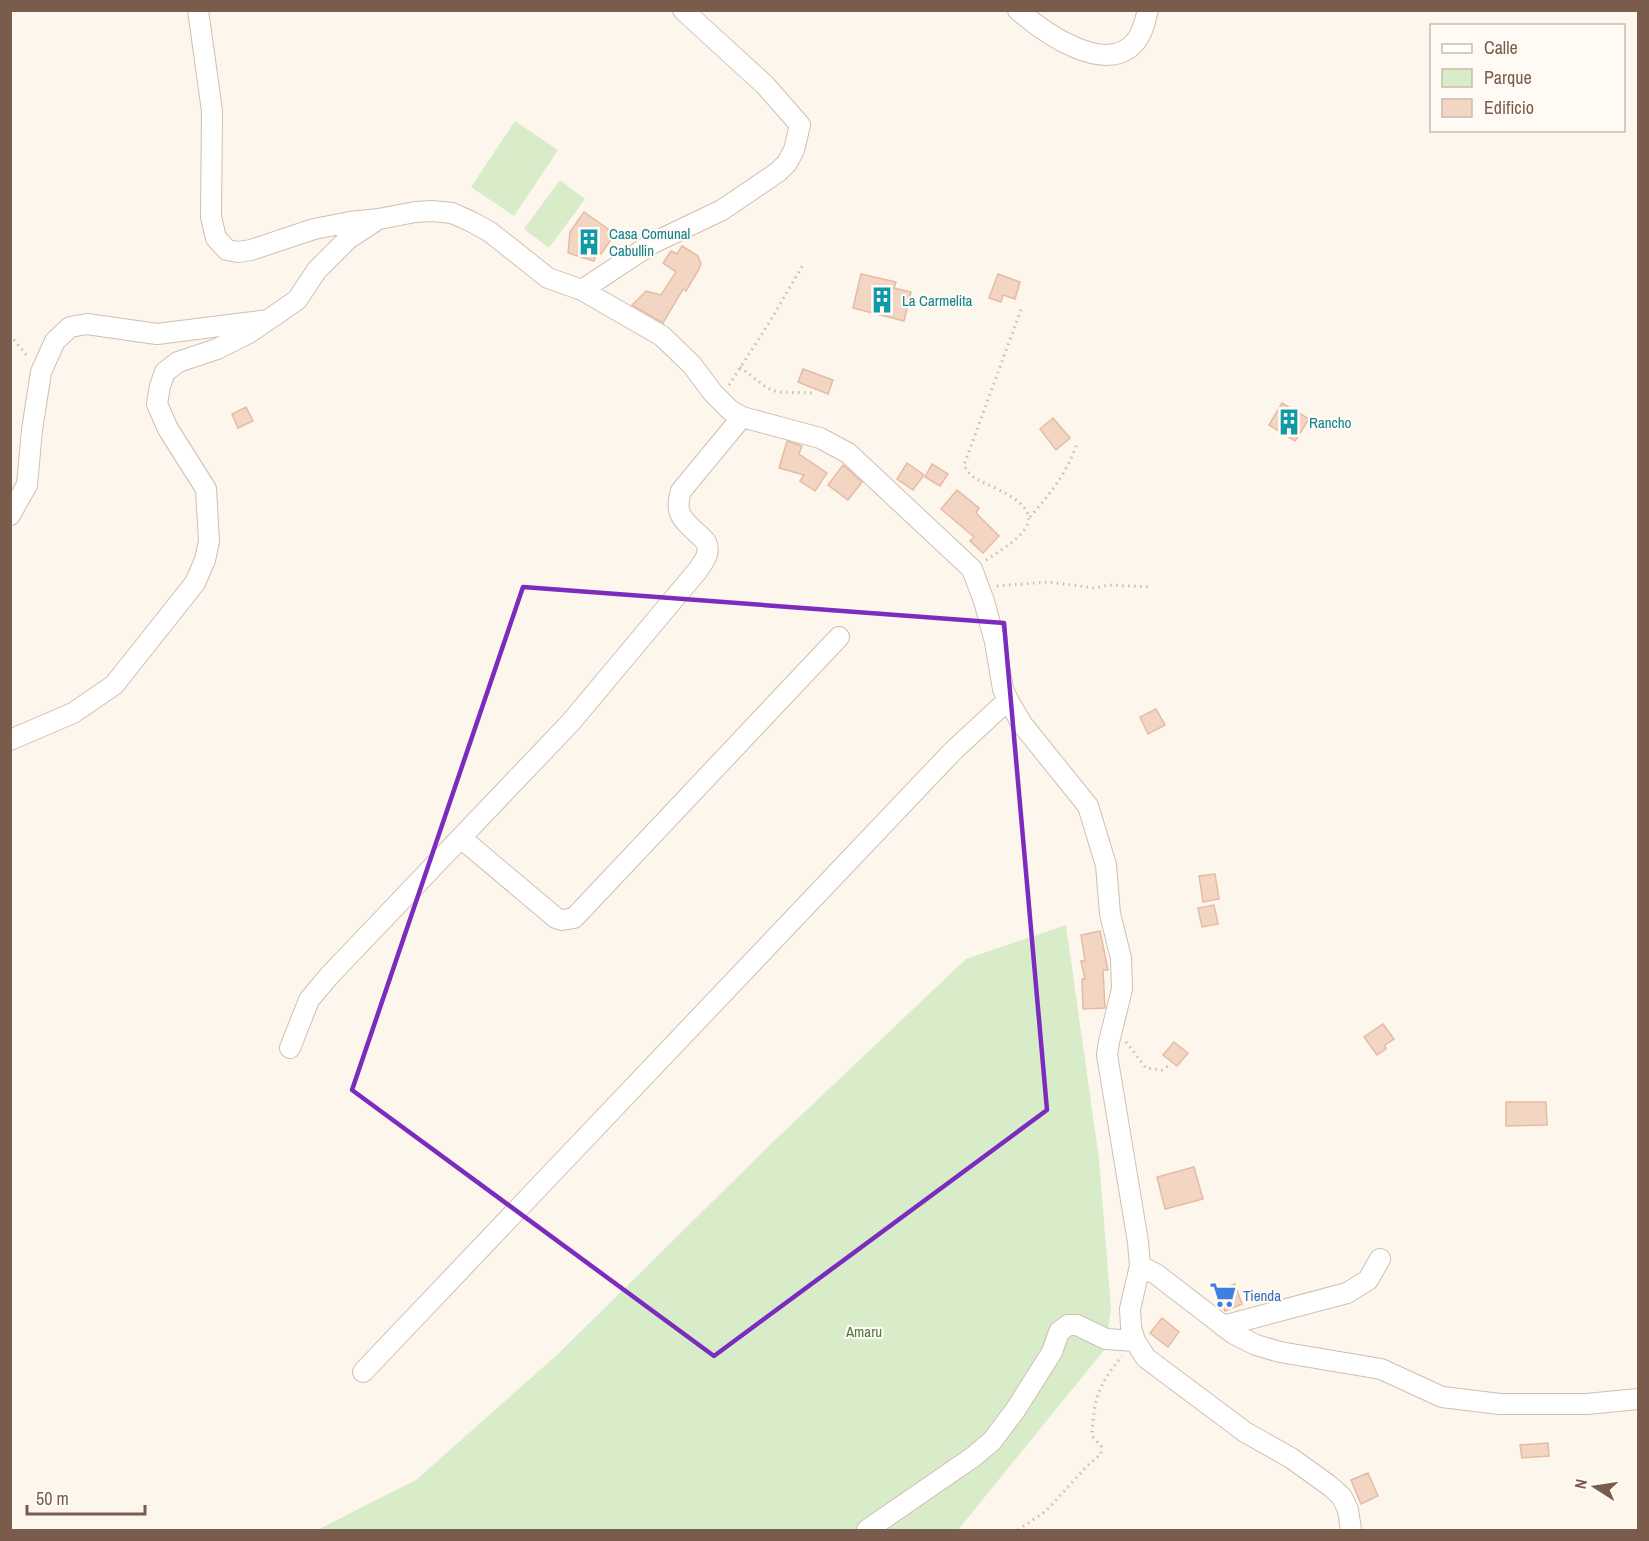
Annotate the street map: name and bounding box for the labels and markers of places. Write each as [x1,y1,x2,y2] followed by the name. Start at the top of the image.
[609,223,690,261] place label: Casa Comunal Cabullin
[574,227,604,257] building icon: Casa Comunal Cabullin
[867,285,897,315] building icon: La Carmelita
[902,290,973,311] place label: La Carmelita
[1274,407,1304,437] building icon: Rancho
[1309,412,1352,433] place label: Rancho
[1208,1280,1238,1310] supermarket icon: Tienda
[1243,1285,1281,1306] place label: Tienda

